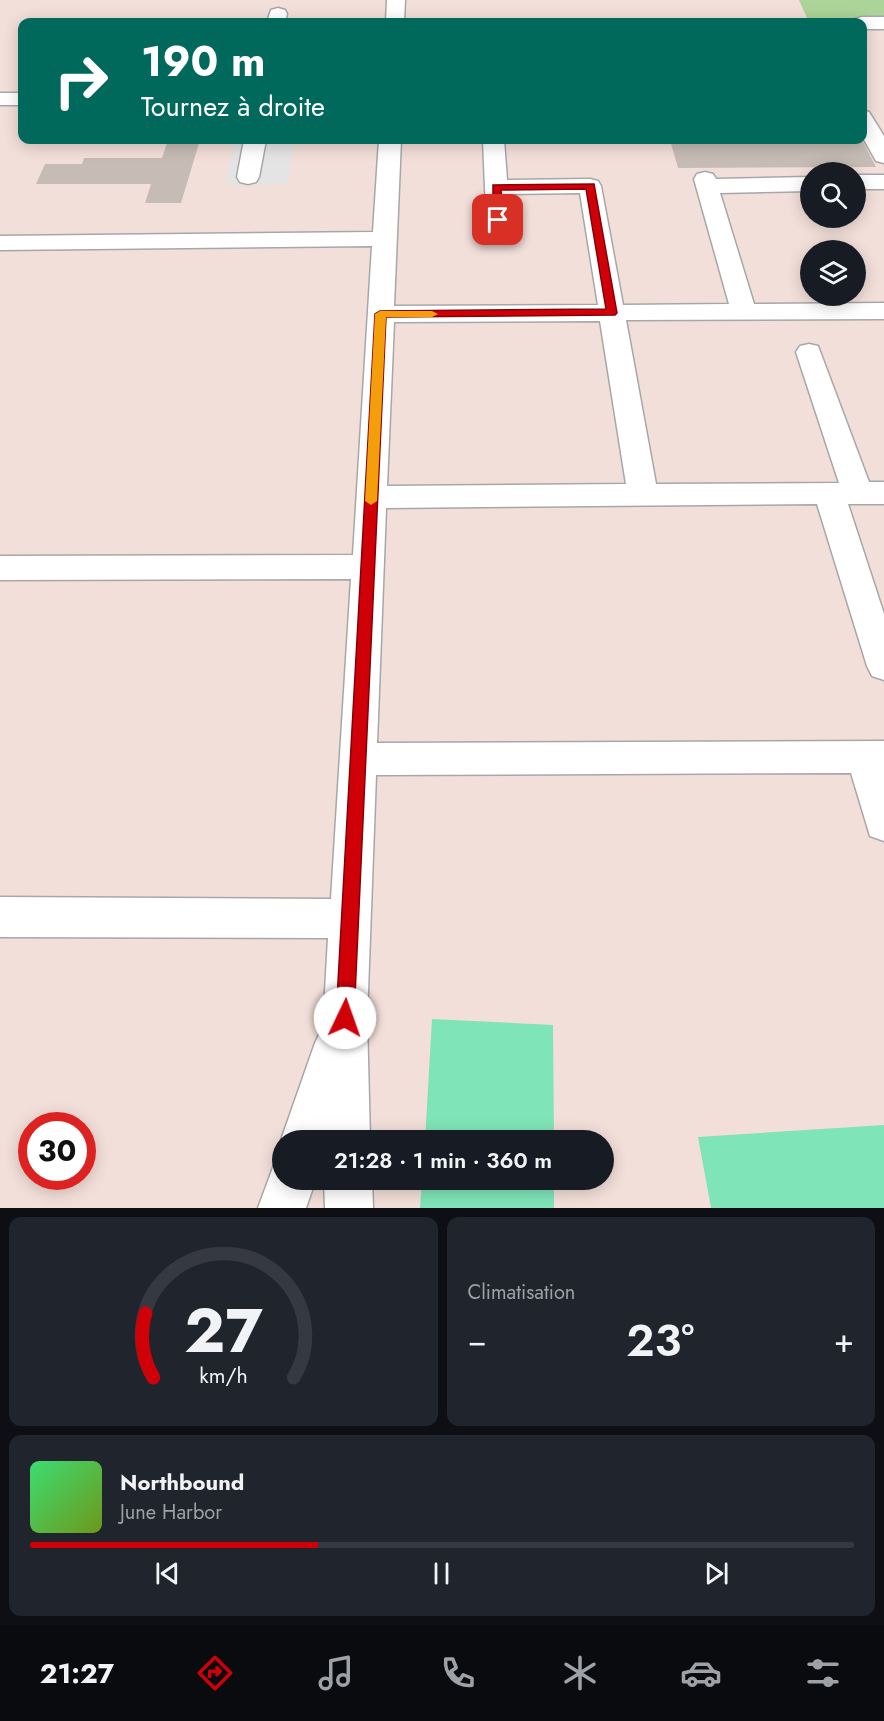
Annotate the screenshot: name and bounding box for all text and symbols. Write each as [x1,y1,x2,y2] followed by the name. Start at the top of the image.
[141,31,265,92] text: 190 m
[42,42,120,120] icon: right
[141,87,325,126] text: Tournez à droite
[800,162,866,306] map controls
[800,162,866,228] button: search
[472,194,523,245] pin
[481,203,514,236] icon: arrive
[800,240,866,306] button: layers
[313,986,377,1050] position arrow
[18,1112,96,1190] speed limit sign: 30
[334,1144,552,1176] text: 21:28 · 1 min · 360 m
[468,1278,575,1307] text: Climatisation
[184,1285,263,1375] text: 27
[626,1308,694,1373] text: 23°
[468,1317,487,1364] text: −
[834,1317,854,1364] text: +
[199,1361,247,1392] text: km/h
[120,1466,244,1498] text: Northbound
[120,1498,222,1527] text: June Harbor
[151,1557,184,1590] icon: previous
[425,1557,458,1590] icon: pause
[700,1557,733,1590] icon: next
[194,1652,236,1694] icon: directions
[315,1652,357,1694] icon: music
[437,1652,479,1694] icon: phone
[559,1652,601,1694] icon: climate
[680,1652,722,1694] icon: car
[802,1652,844,1694] icon: filters
[40,1654,114,1693] text: 21:27

